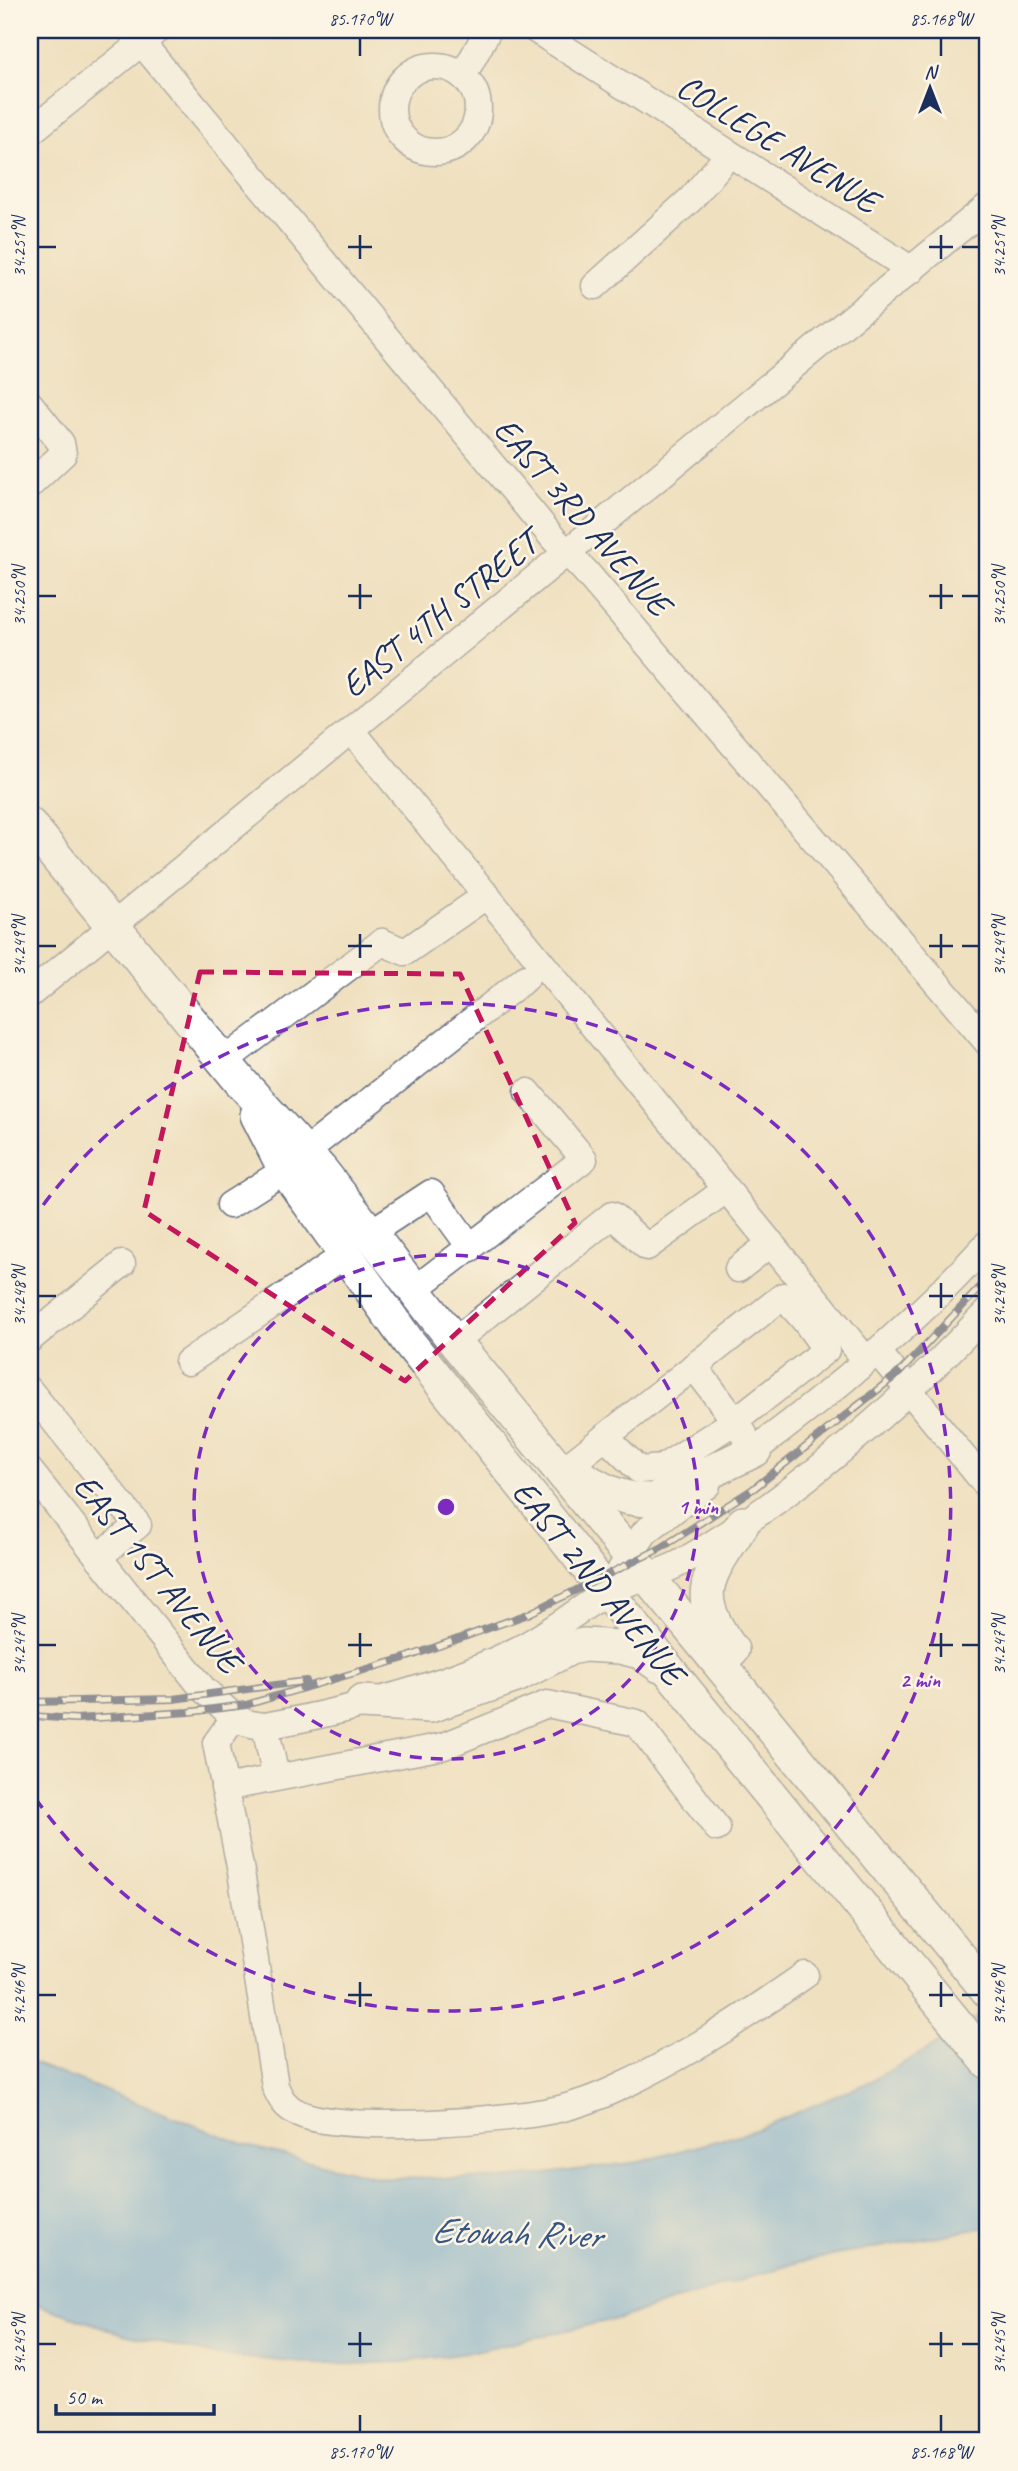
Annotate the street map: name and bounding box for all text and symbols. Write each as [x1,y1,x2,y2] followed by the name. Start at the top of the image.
[329,8,394,30] text: 85.170°W
[910,8,975,30] text: 85.168°W
[895,52,965,122] north arrow
[924,60,939,84] text: N
[669,64,891,226] street label: COLLEGE AVENUE
[8,214,30,277] text: 34.251°N
[988,214,1010,277] text: 34.251°N
[484,408,684,628] street label: EAST 3RD AVENUE
[332,516,554,708] street label: EAST 4TH STREET
[8,563,30,626] text: 34.250°N
[988,563,1010,626] text: 34.250°N
[8,913,30,976] text: 34.249°N
[988,913,1010,976] text: 34.249°N
[8,1263,30,1326] text: 34.248°N
[988,1263,1010,1326] text: 34.248°N
[64,1465,254,1686] street label: EAST 1ST AVENUE
[502,1471,698,1698] street label: EAST 2ND AVENUE
[678,1494,718,1520] text: 1 min
[434,1495,458,1519] centre of rings
[8,1612,30,1675] text: 34.247°N
[988,1612,1010,1675] text: 34.247°N
[900,1667,940,1693] text: 2 min
[8,1962,30,2025] text: 34.246°N
[988,1962,1010,2025] text: 34.246°N
[431,2206,607,2259] water label: Etowah River
[8,2311,30,2374] text: 34.245°N
[988,2311,1010,2374] text: 34.245°N
[56,2373,214,2417] scale bar
[66,2384,104,2410] text: 50 m
[329,2441,394,2463] text: 85.170°W
[910,2441,975,2463] text: 85.168°W

